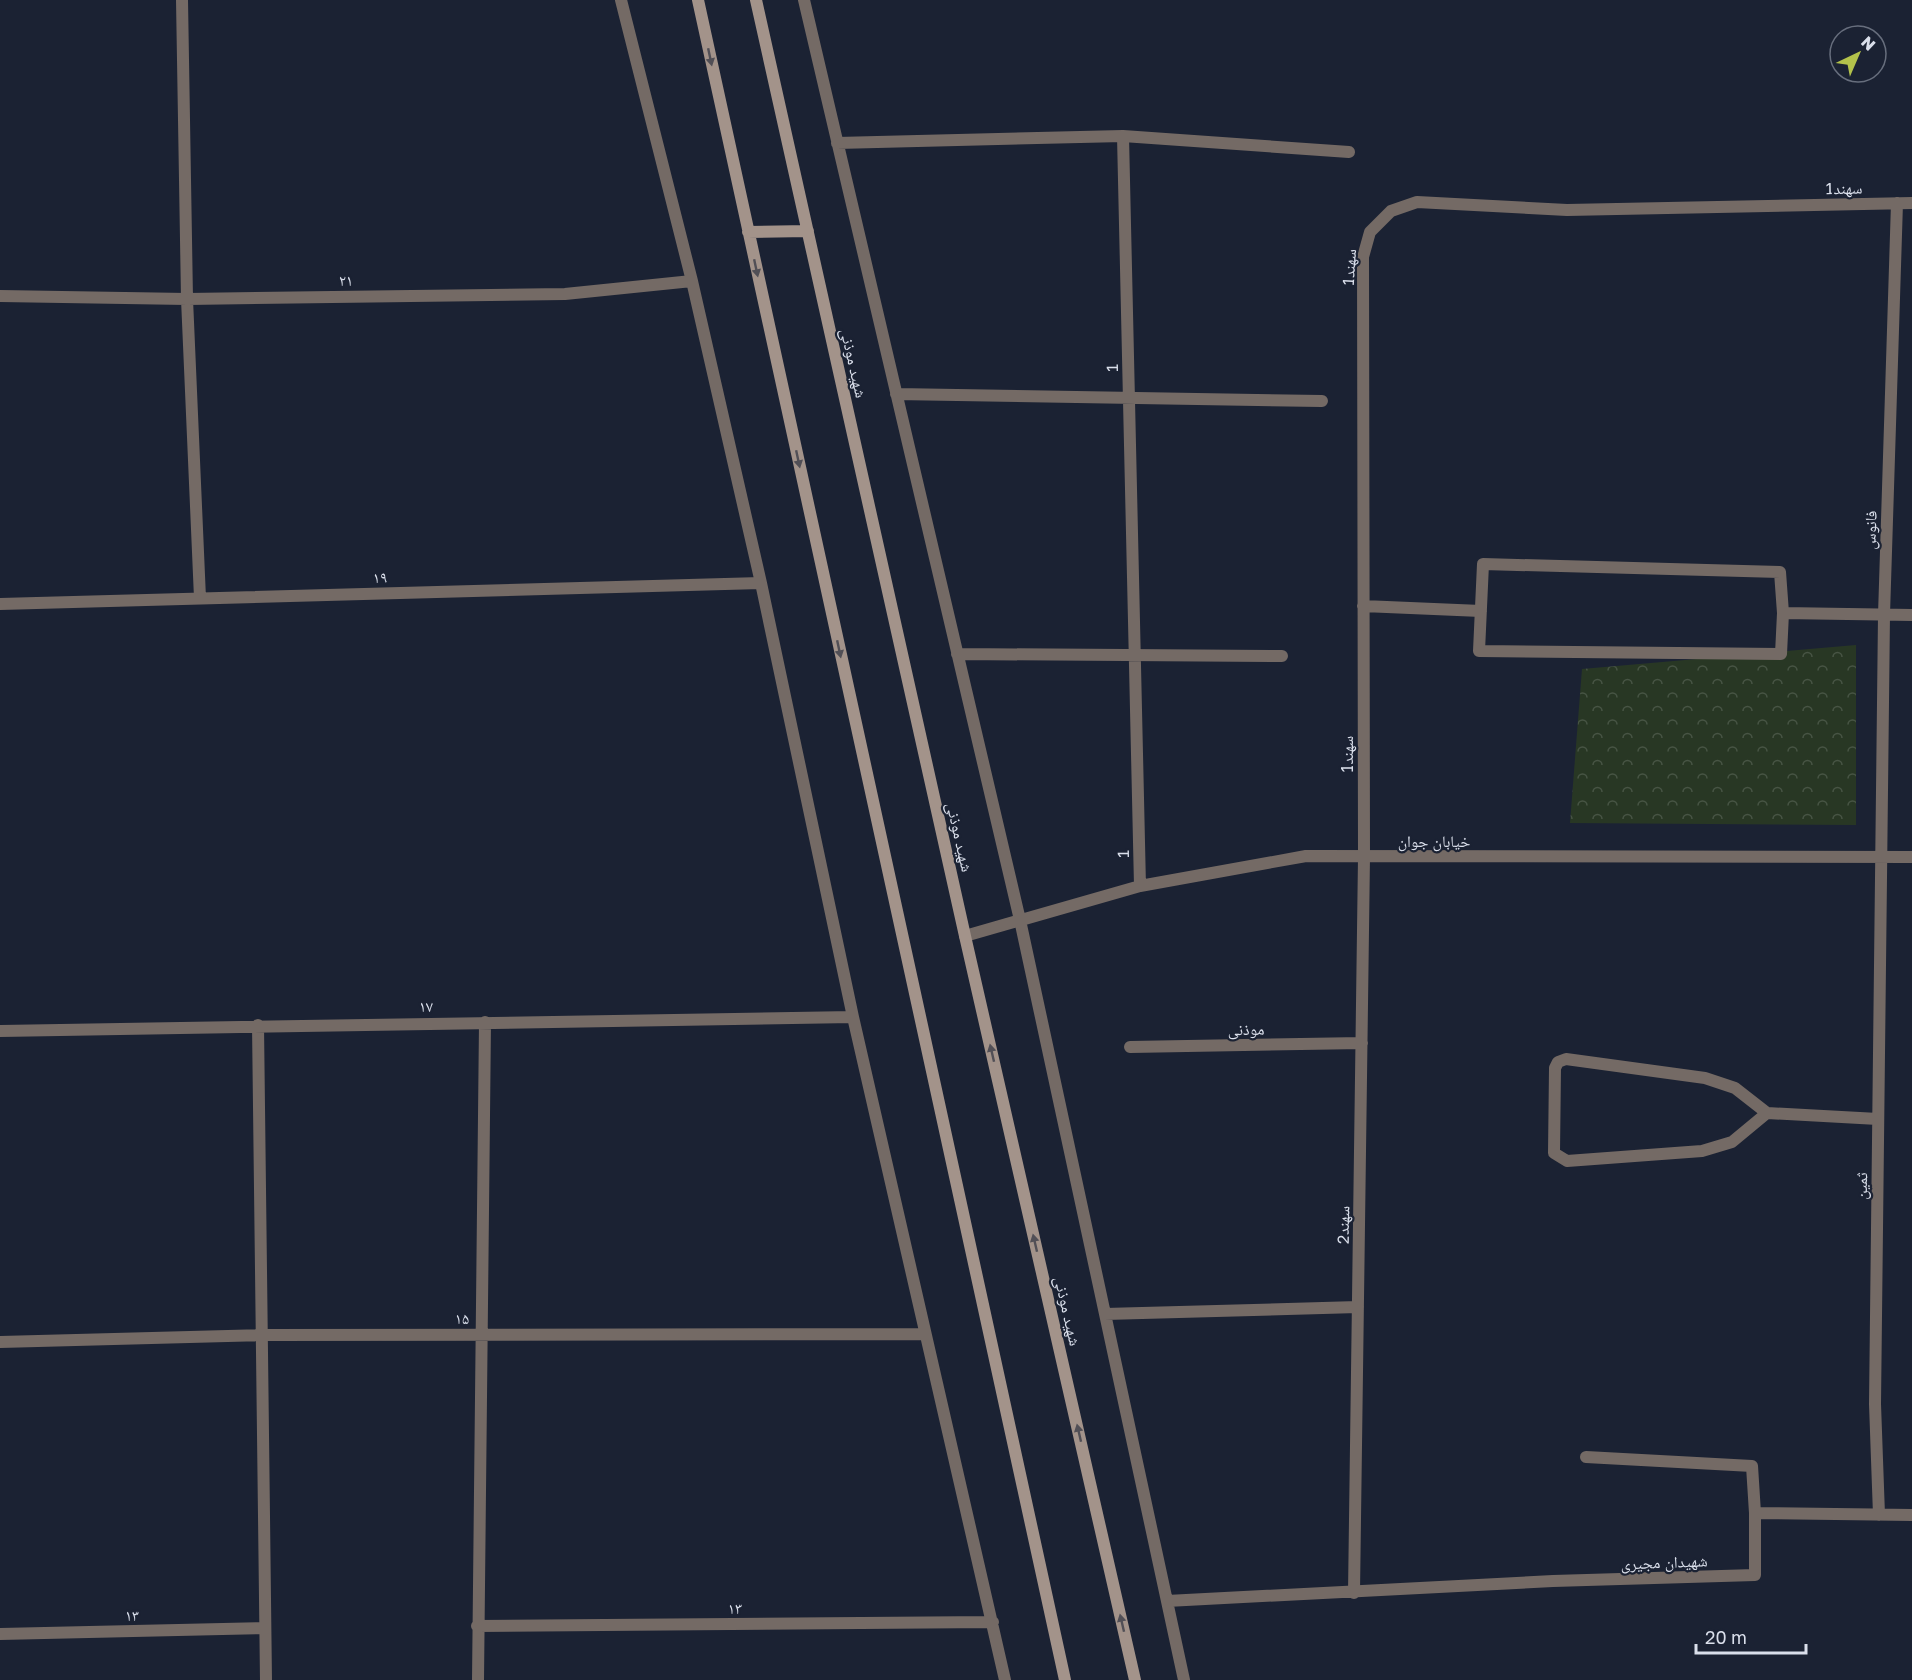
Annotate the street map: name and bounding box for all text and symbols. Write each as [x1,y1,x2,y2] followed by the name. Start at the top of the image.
[1828,24,1888,84] north arrow
[1857,32,1880,55] text: N
[706,48,715,67] one-way arrow
[1826,178,1862,198] street label: 1سهند
[1338,248,1360,286] street label: 1سهند
[752,259,761,278] one-way arrow
[339,270,353,290] street label: ۲۱
[835,326,872,400] street label: شهید موذنی
[1102,364,1122,372] street label: 1
[794,449,803,468] one-way arrow
[1859,510,1882,550] street label: فانوس
[372,567,388,587] street label: ۱۹
[835,640,845,658] one-way arrow
[1337,736,1357,772] street label: 1سهند
[941,800,978,874] street label: شهید موذنی
[1398,831,1470,852] street label: خیابان جوان
[1113,850,1133,858] street label: 1
[419,996,433,1016] street label: ۱۷
[1227,1019,1265,1040] street label: موذنی
[986,1043,996,1062] one-way arrow
[1851,1172,1872,1200] street label: ثمین
[1333,1206,1353,1244] street label: 2سهند
[1030,1234,1040,1252] one-way arrow
[1049,1274,1086,1348] street label: شهید موذنی
[455,1308,469,1328] street label: ۱۵
[1073,1424,1083,1442] one-way arrow
[1620,1550,1708,1575] street label: شهیدان مجیری
[728,1598,742,1618] street label: ۱۳
[125,1605,139,1625] street label: ۱۳
[1117,1614,1127,1632] one-way arrow
[1696,1617,1806,1655] scale bar
[1705,1626,1747,1648] text: 20 m

